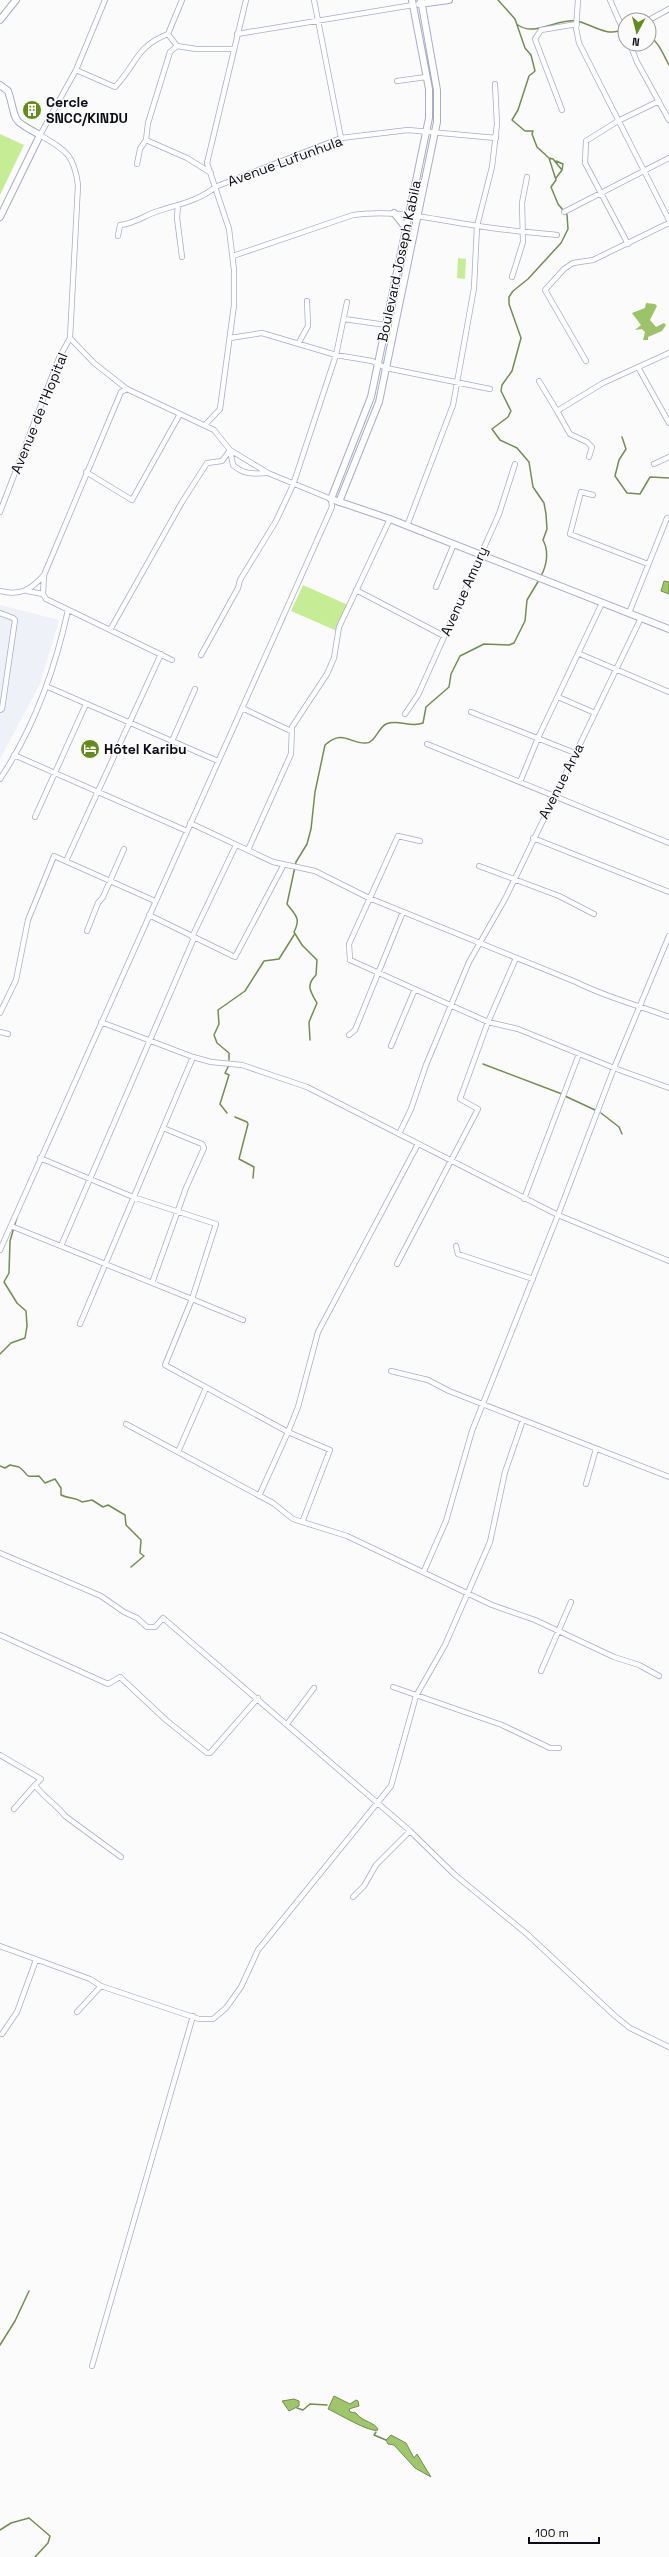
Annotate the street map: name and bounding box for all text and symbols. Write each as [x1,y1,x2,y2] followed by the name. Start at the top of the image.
[617,12,657,52] north arrow
[631,35,640,49] text: N
[46,93,128,127] place label: Cercle SNCC/KINDU
[21,99,43,121] building icon: Cercle SNCC/KINDU
[225,132,345,190] street label: Avenue Lufunhula
[373,178,425,344] street label: Boulevard Joseph Kabila
[6,350,72,476] street label: Avenue de l'Hopital
[436,543,492,639] street label: Avenue Amury
[79,738,101,760] hotel icon: Hôtel Karibu
[104,740,187,758] place label: Hôtel Karibu
[534,740,588,822] street label: Avenue Arva
[529,2519,599,2545] scale bar
[535,2525,569,2541] text: 100 m

